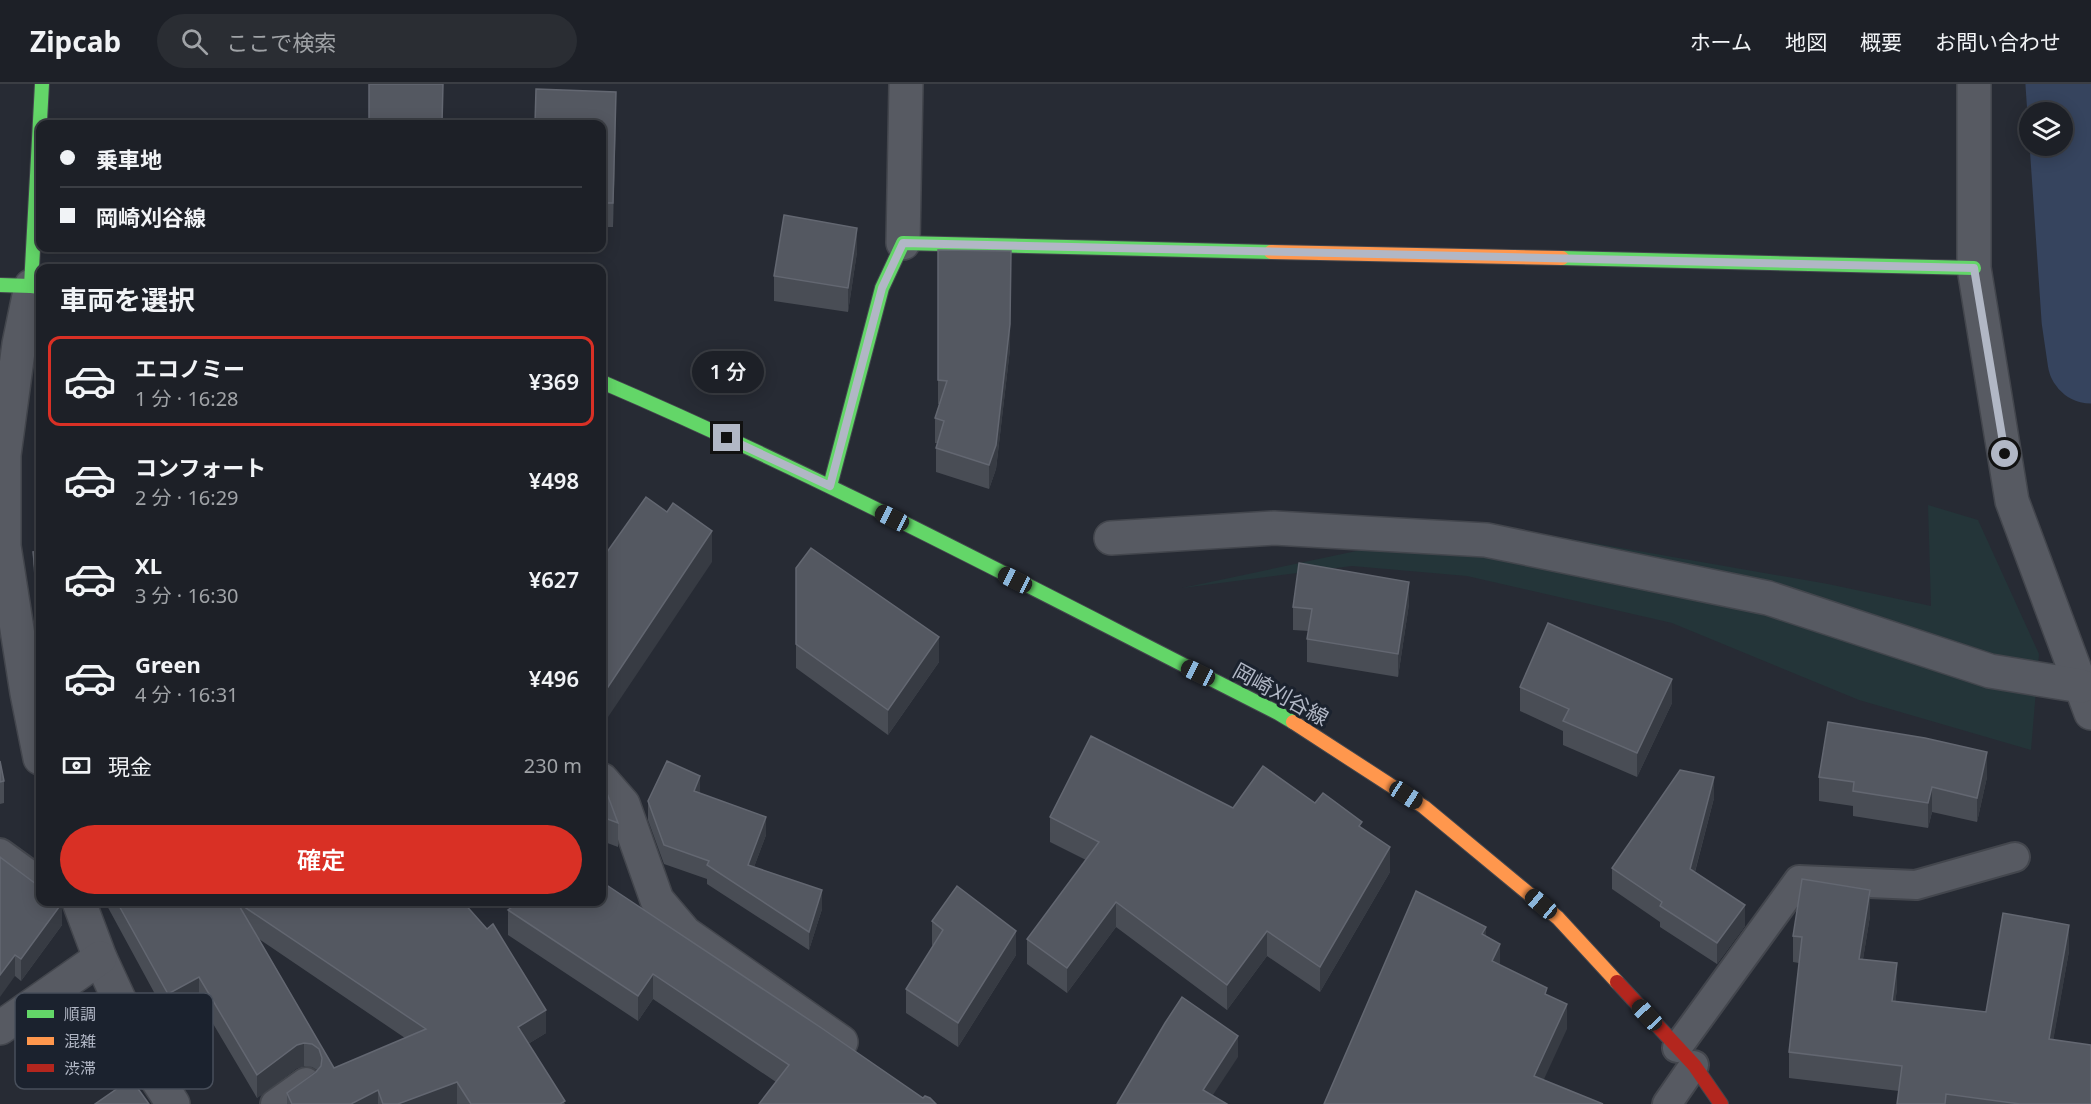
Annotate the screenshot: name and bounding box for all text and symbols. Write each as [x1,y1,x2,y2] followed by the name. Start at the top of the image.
[157,14,577,68] search box
[30,22,121,60] text: Zipcab
[178,25,211,58] icon: search
[226,27,336,57] text: ここで検索
[1690,28,1752,56] text: ホーム
[1785,28,1827,56] text: 地図
[1860,28,1902,56] text: 概要
[1935,28,2061,56] text: お問い合わせ
[2019,102,2073,156] map controls
[2019,102,2073,156] button: layers
[96,144,162,174] text: 乗車地
[96,202,206,232] text: 岡崎刈谷線
[60,281,195,318] text: 車両を選択
[691,351,763,393] callout: 1 分
[135,353,245,383] text: エコノミー
[63,354,117,408] icon: car
[710,358,746,385] text: 1 分
[529,366,579,396] text: ¥369
[135,385,239,412] text: 1 分 · 16:28
[713,424,740,451] route end
[1991,440,2018,467] route start
[135,452,266,482] text: コンフォート
[63,453,117,507] icon: car
[529,465,579,495] text: ¥498
[135,484,239,511] text: 2 分 · 16:29
[872,502,912,534] car
[135,550,162,580] text: XL
[63,552,117,606] icon: car
[529,564,579,594] text: ¥627
[995,564,1035,596] car
[135,582,239,609] text: 3 分 · 16:30
[135,649,201,679] text: Green
[63,651,117,705] icon: car
[1228,656,1334,732] street label: 岡崎刈谷線
[1178,657,1218,689] car
[529,663,579,693] text: ¥496
[135,681,239,708] text: 4 分 · 16:31
[60,749,93,782] icon: cash
[108,751,152,781] text: 現金
[524,752,582,779] text: 230 m
[1386,778,1426,812] car
[60,825,582,894] button: 確定
[1521,886,1561,922] car
[15,993,213,1089] legend
[1628,996,1666,1034] car
[64,1003,96,1025] text: 順調
[64,1030,96,1052] text: 混雑
[64,1057,96,1079] text: 渋滞

